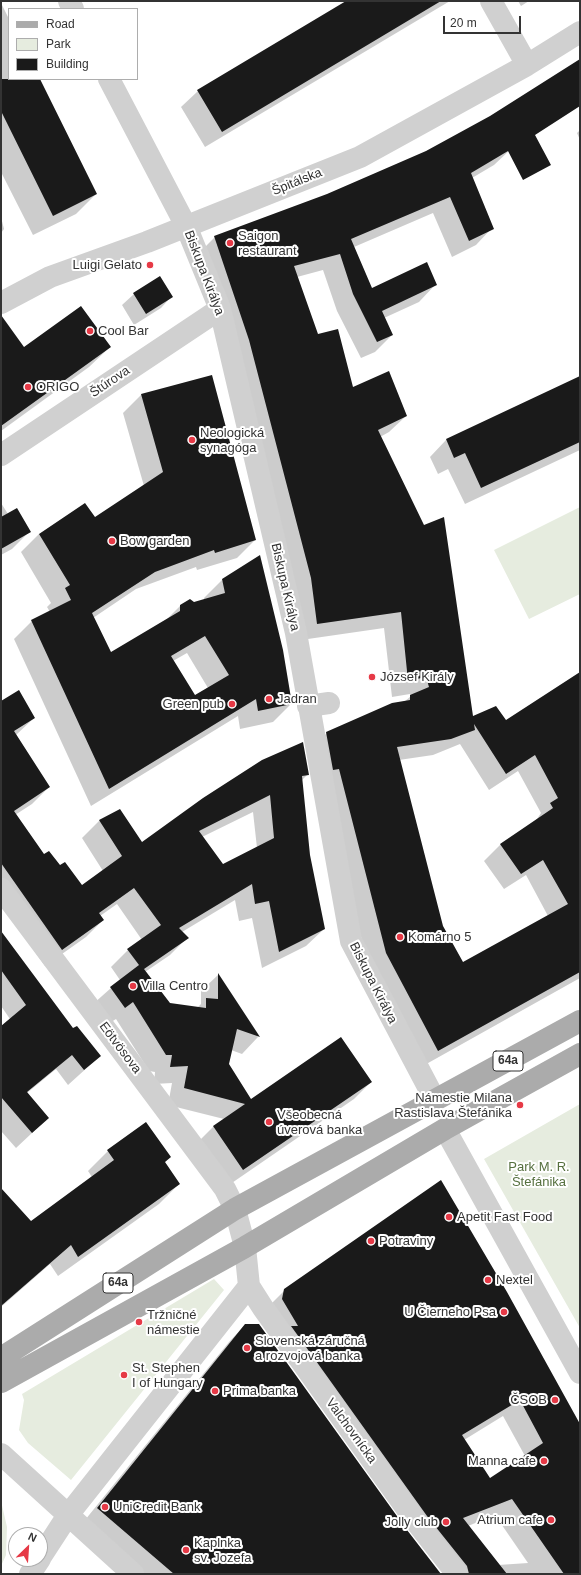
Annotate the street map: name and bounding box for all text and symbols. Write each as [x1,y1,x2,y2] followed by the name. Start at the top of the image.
[8,8,138,80] legend
[445,8,523,34] scale bar
[450,16,477,30] text: 20 m
[46,17,75,31] text: Road
[46,37,71,51] text: Park
[46,57,89,71] text: Building
[270,165,324,199] street label: Špitálska
[181,228,227,318] street label: Biskupa Királya
[238,228,297,259] place label: Saigon restaurant
[225,238,235,248] marker: Saigon restaurant
[73,257,142,273] place label: Luigi Gelato
[145,260,155,270] marker: Luigi Gelato
[98,323,149,339] place label: Cool Bar
[85,326,95,336] marker: Cool Bar
[87,363,133,401] street label: Štúrova
[36,379,79,395] place label: ORIGO
[23,382,33,392] marker: ORIGO
[200,425,264,456] place label: Neologická synagóga
[187,435,197,445] marker: Neologická synagóga
[120,533,189,549] place label: Bow garden
[107,536,117,546] marker: Bow garden
[267,542,303,632] street label: Biskupa Királya
[380,669,454,685] place label: József Király
[367,672,377,682] marker: József Király
[277,691,317,707] place label: Jadran
[264,694,274,704] marker: Jadran
[163,696,224,712] place label: Green pub
[227,699,237,709] marker: Green pub
[408,929,472,945] place label: Komárno 5
[395,932,405,942] marker: Komárno 5
[346,940,400,1026] street label: Biskupa Királya
[141,978,208,994] place label: Villa Centro
[128,981,138,991] marker: Villa Centro
[96,1019,144,1077] street label: Eötvösova
[493,1051,523,1071] road number: 64a
[394,1090,512,1121] place label: Námestie Milana Rastislava Štefánika
[515,1100,525,1110] marker: Námestie Milana Rastislava Štefánika
[277,1107,362,1138] place label: Všeobecná úverová banka
[264,1117,274,1127] marker: Všeobecná úverová banka
[508,1159,570,1190] park label: Park M. R. Štefánika
[457,1209,552,1225] place label: Apetit Fast Food
[444,1212,454,1222] marker: Apetit Fast Food
[379,1233,433,1249] place label: Potraviny
[366,1236,376,1246] marker: Potraviny
[496,1272,533,1288] place label: Nextel
[103,1273,133,1293] road number: 64a
[483,1275,493,1285] marker: Nextel
[404,1304,496,1320] place label: U Čierneho Psa
[147,1307,200,1338] place label: Tržničné námestie
[499,1307,509,1317] marker: U Čierneho Psa
[134,1317,144,1327] marker: Tržničné námestie
[255,1333,365,1364] place label: Slovenská záručná a rozvojová banka
[242,1343,252,1353] marker: Slovenská záručná a rozvojová banka
[132,1360,203,1391] place label: St. Stephen I of Hungary
[119,1370,129,1380] marker: St. Stephen I of Hungary
[223,1383,296,1399] place label: Prima banka
[210,1386,220,1396] marker: Prima banka
[510,1392,547,1408] place label: ČSOB
[550,1395,560,1405] marker: ČSOB
[322,1396,380,1466] street label: Valchovnícka
[468,1453,536,1469] place label: Manna cafe
[539,1456,549,1466] marker: Manna cafe
[113,1499,200,1515] place label: UniCredit Bank
[100,1502,110,1512] marker: UniCredit Bank
[477,1512,543,1528] place label: Atrium cafe
[385,1514,438,1530] place label: Jolly club
[546,1515,556,1525] marker: Atrium cafe
[441,1517,451,1527] marker: Jolly club
[8,1527,48,1567] north arrow
[27,1530,39,1544] text: N
[194,1535,252,1566] place label: Kaplnka sv. Jozefa
[181,1545,191,1555] marker: Kaplnka sv. Jozefa

